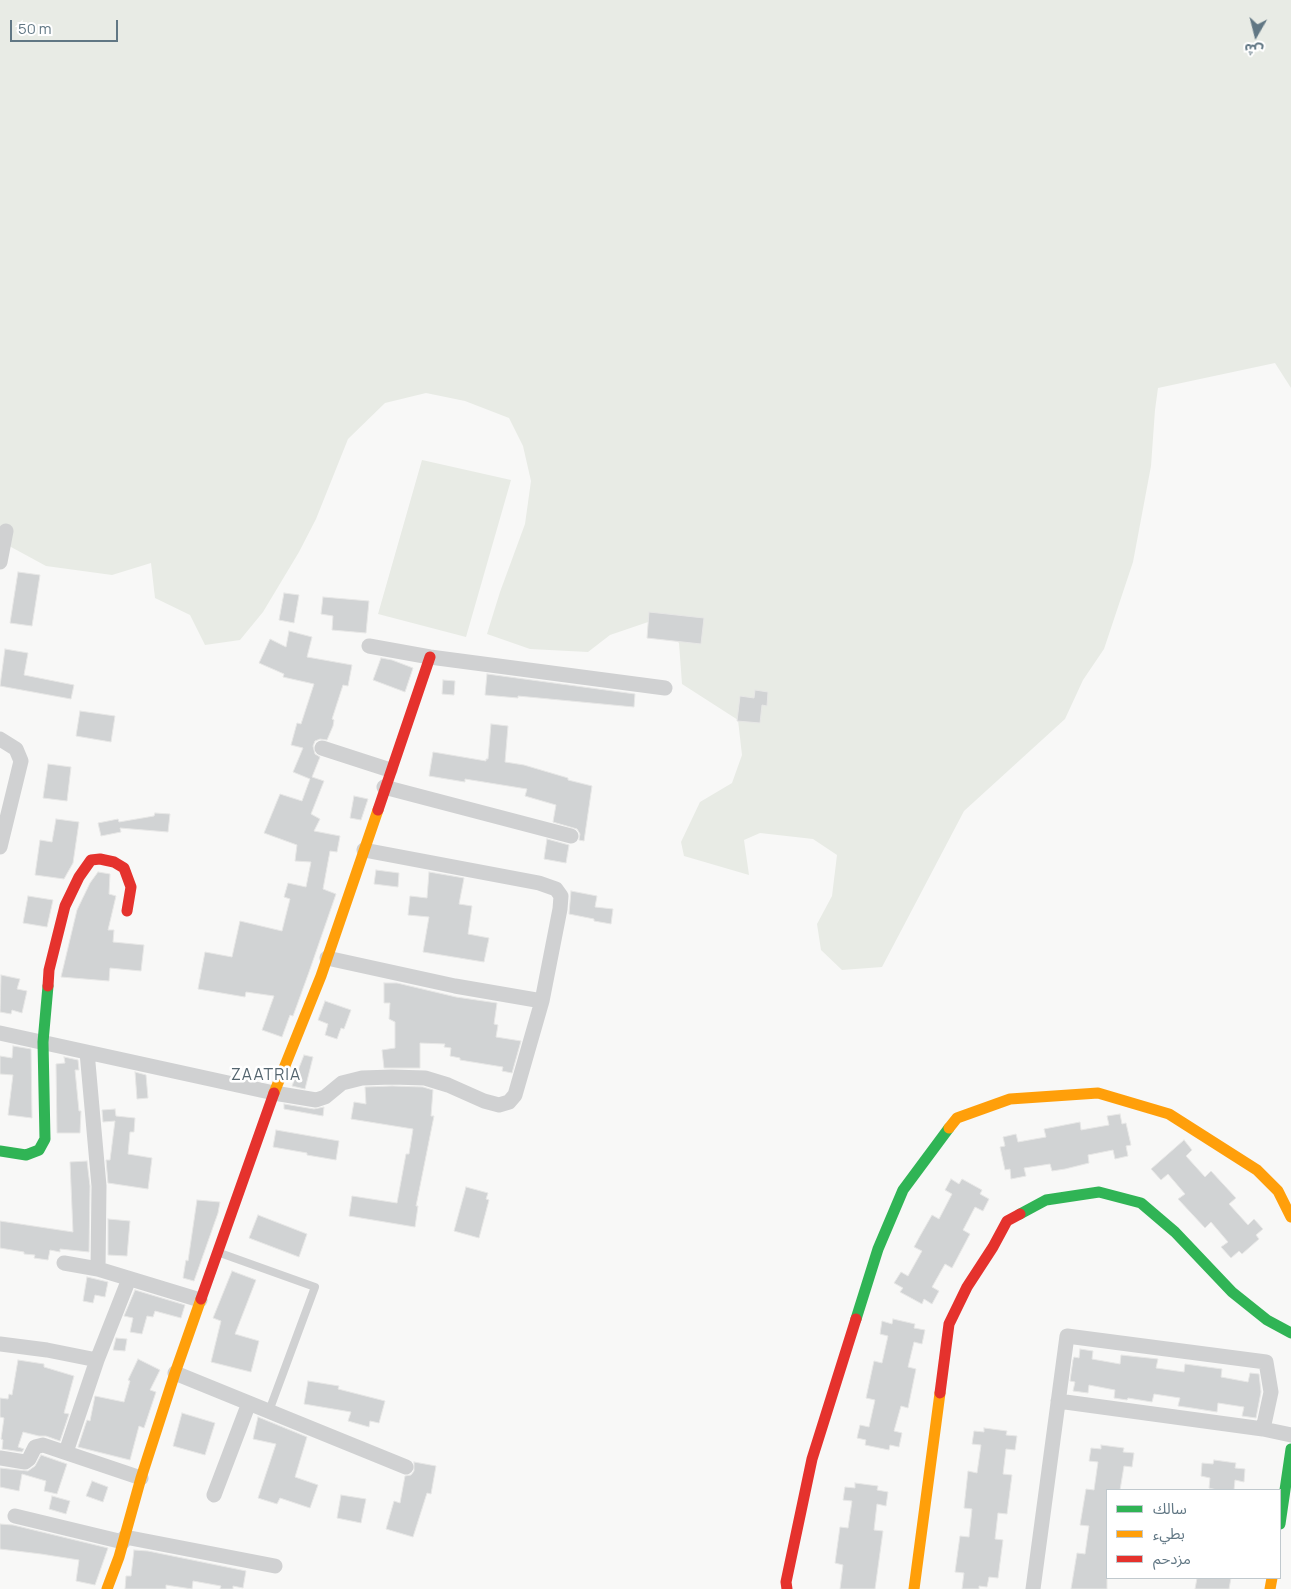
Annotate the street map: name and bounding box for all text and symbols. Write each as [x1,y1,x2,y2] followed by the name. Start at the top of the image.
[12,10,120,42] scale bar
[1231,10,1281,60] north arrow
[18,18,52,39] text: 50 m
[1243,40,1265,61] text: ش
[230,1066,302,1086] district label: ZAATRIA
[1106,1489,1281,1579] legend
[1153,1498,1187,1519] text: سالك
[1153,1523,1185,1544] text: بطيء
[1153,1548,1191,1569] text: مزدحم

